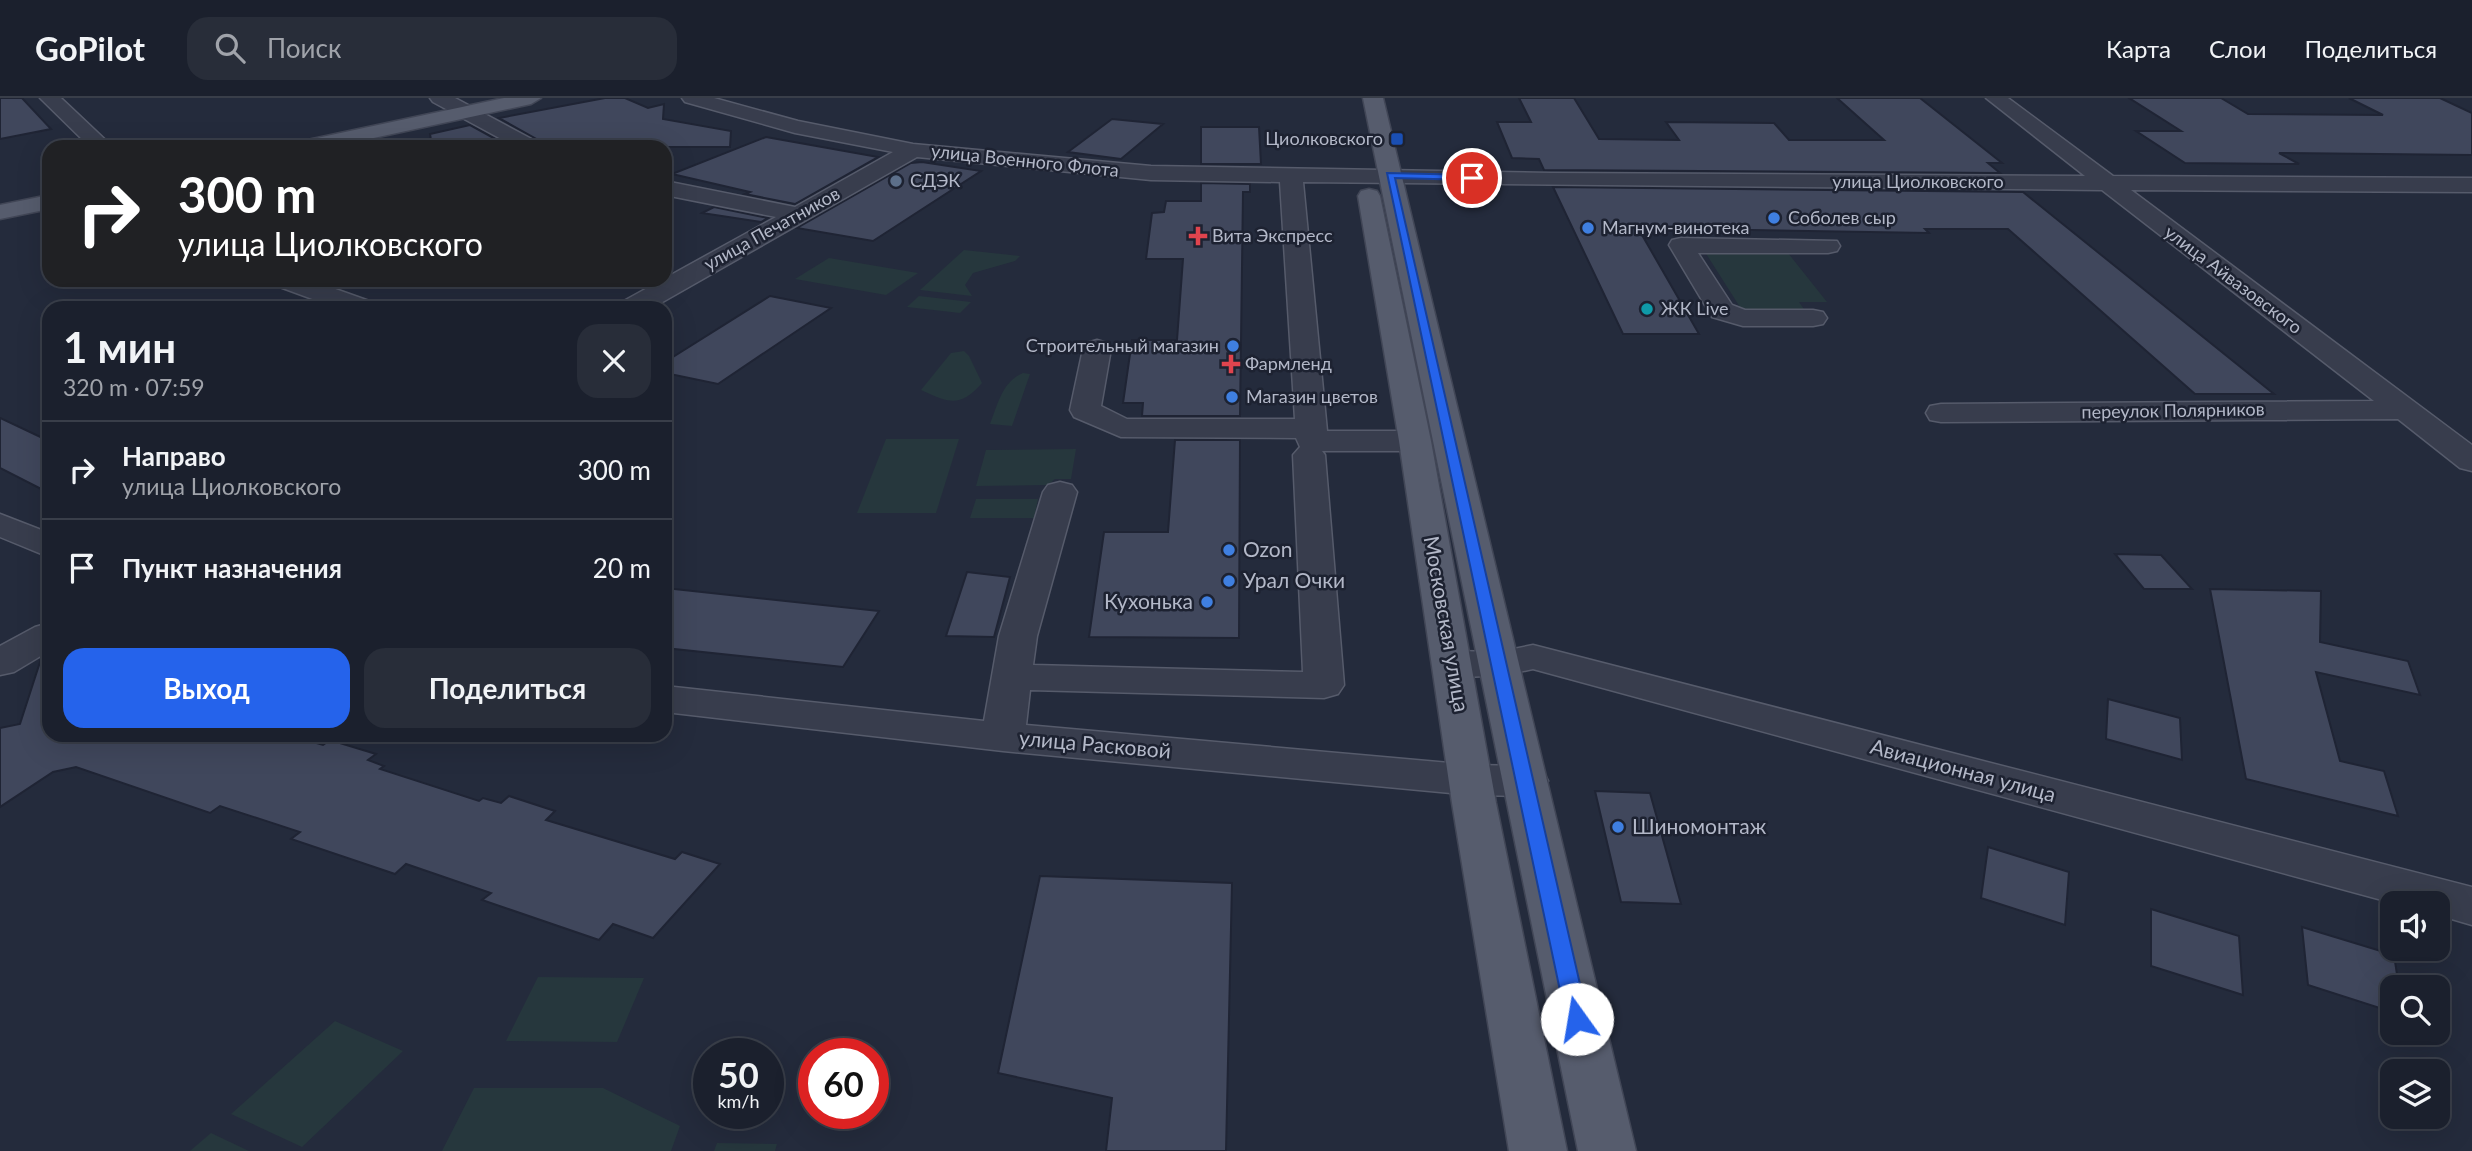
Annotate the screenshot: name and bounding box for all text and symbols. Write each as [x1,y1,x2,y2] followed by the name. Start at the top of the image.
[187,17,677,80] search box
[35,28,145,68] text: GoPilot
[211,29,249,67] icon: search
[267,32,341,64] text: Поиск
[2106,34,2171,63] text: Карта
[2209,34,2266,63] text: Слои
[2304,34,2437,63] text: Поделиться
[1265,127,1383,149] place label: Циолковского
[1389,131,1405,147] marker: Циолковского
[930,139,1120,181] street label: улица Военного Флота
[1442,148,1502,208] pin
[1453,159,1491,197] icon: arrive
[178,165,316,223] text: 300 m
[63,168,154,259] icon: right
[910,169,960,191] place label: СДЭК
[1832,170,2004,192] street label: улица Циолковского
[888,173,904,189] marker: СДЭК
[700,182,843,275] street label: улица Печатников
[1788,206,1896,228] place label: Соболев сыр
[1766,210,1782,226] marker: Соболев сыр
[1602,216,1749,238] place label: Магнум-винотека
[1580,220,1596,236] marker: Магнум-винотека
[2161,220,2307,338] street label: улица Айвазовского
[178,224,483,263] text: улица Циолковского
[1212,224,1333,246] place label: Вита Экспресс
[1190,228,1206,244] marker: Вита Экспресс
[1661,297,1728,319] place label: ЖК Live
[1639,301,1655,317] marker: ЖК Live
[63,322,176,372] text: 1 мин
[577,324,651,398] button: close
[1026,334,1219,356] place label: Строительный магазин
[1225,338,1241,354] marker: Строительный магазин
[1245,352,1332,374] place label: Фармленд
[1223,356,1239,372] marker: Фармленд
[63,373,205,401] text: 320 m · 07:59
[1246,385,1378,407] place label: Магазин цветов
[1224,389,1240,405] marker: Магазин цветов
[2081,397,2265,423] street label: переулок Полярников
[122,440,226,472] text: Направо
[63,451,101,489] icon: right
[578,454,651,486] text: 300 m
[122,472,341,500] text: улица Циолковского
[1420,534,1475,714] street label: Московская улица
[1243,536,1293,561] place label: Ozon
[1221,542,1237,558] marker: Ozon
[63,549,101,587] icon: arrive
[122,552,342,584] text: Пункт назначения
[593,552,651,584] text: 20 m
[1243,567,1345,592] place label: Урал Очки
[1221,573,1237,589] marker: Урал Очки
[1104,588,1193,613] place label: Кухонька
[1199,594,1215,610] marker: Кухонька
[63,648,350,728] button: Выход
[364,648,651,728] button: Поделиться
[1018,724,1172,763] street label: улица Расковой
[1868,733,2059,806] street label: Авиационная улица
[1632,813,1767,838] place label: Шиномонтаж
[1610,819,1626,835] marker: Шиномонтаж
[2380,891,2450,1129] map controls
[2380,891,2450,961] button: sound
[2380,975,2450,1045] button: search
[1540,982,1614,1056] position arrow
[798,1038,889,1129] speed limit sign: 60
[718,1053,759,1095] text: 50
[2380,1059,2450,1129] button: layers
[717,1090,760,1112] text: km/h

